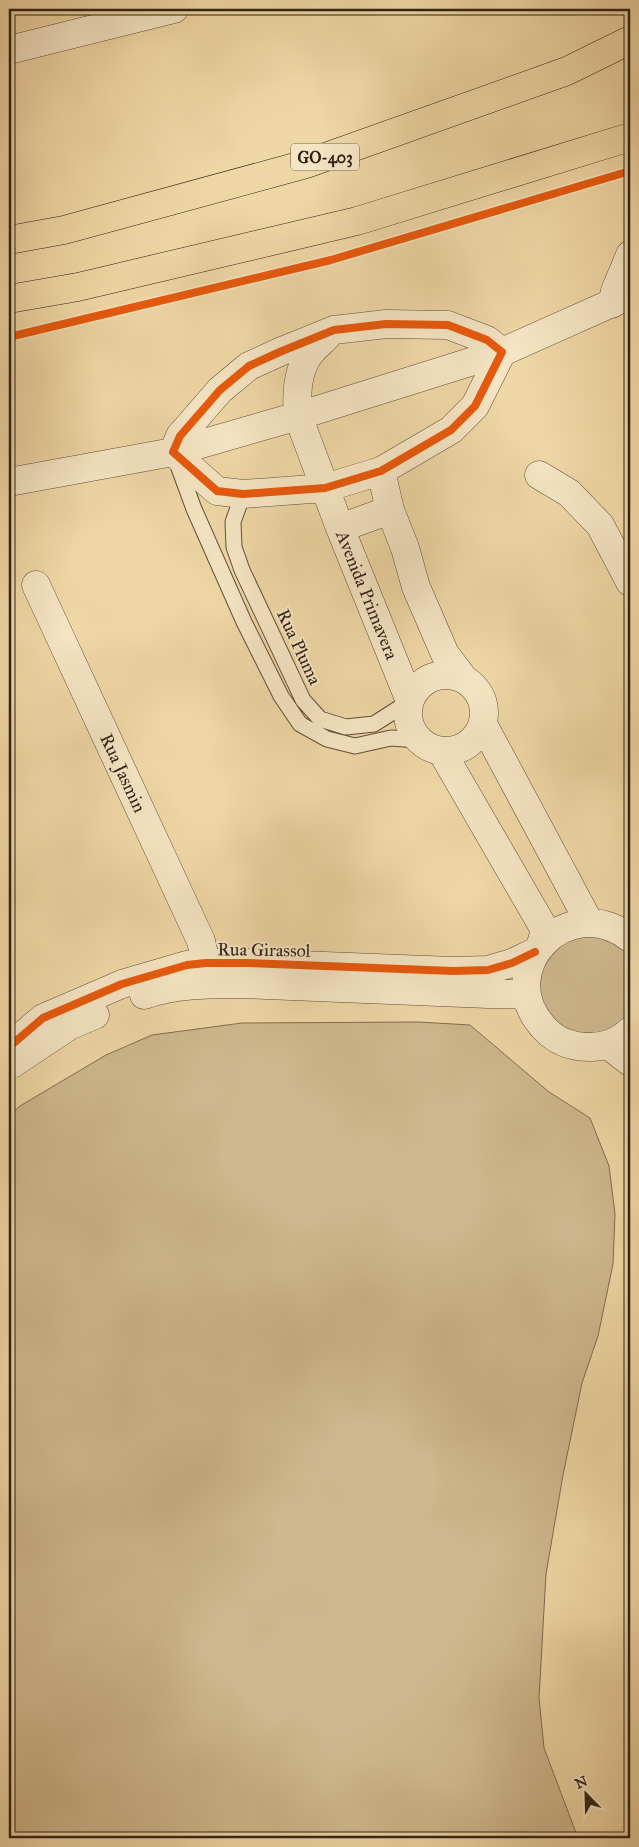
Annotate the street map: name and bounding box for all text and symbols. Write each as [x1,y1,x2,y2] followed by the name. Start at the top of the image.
[291,144,359,170] road number: GO-403
[331,526,403,663] street label: Avenida Primavera
[272,606,326,689] street label: Rua Pluma
[94,730,151,817] street label: Rua Jasmin
[217,938,311,962] street label: Rua Girassol
[562,1770,612,1820] north arrow
[572,1772,590,1793] text: N

